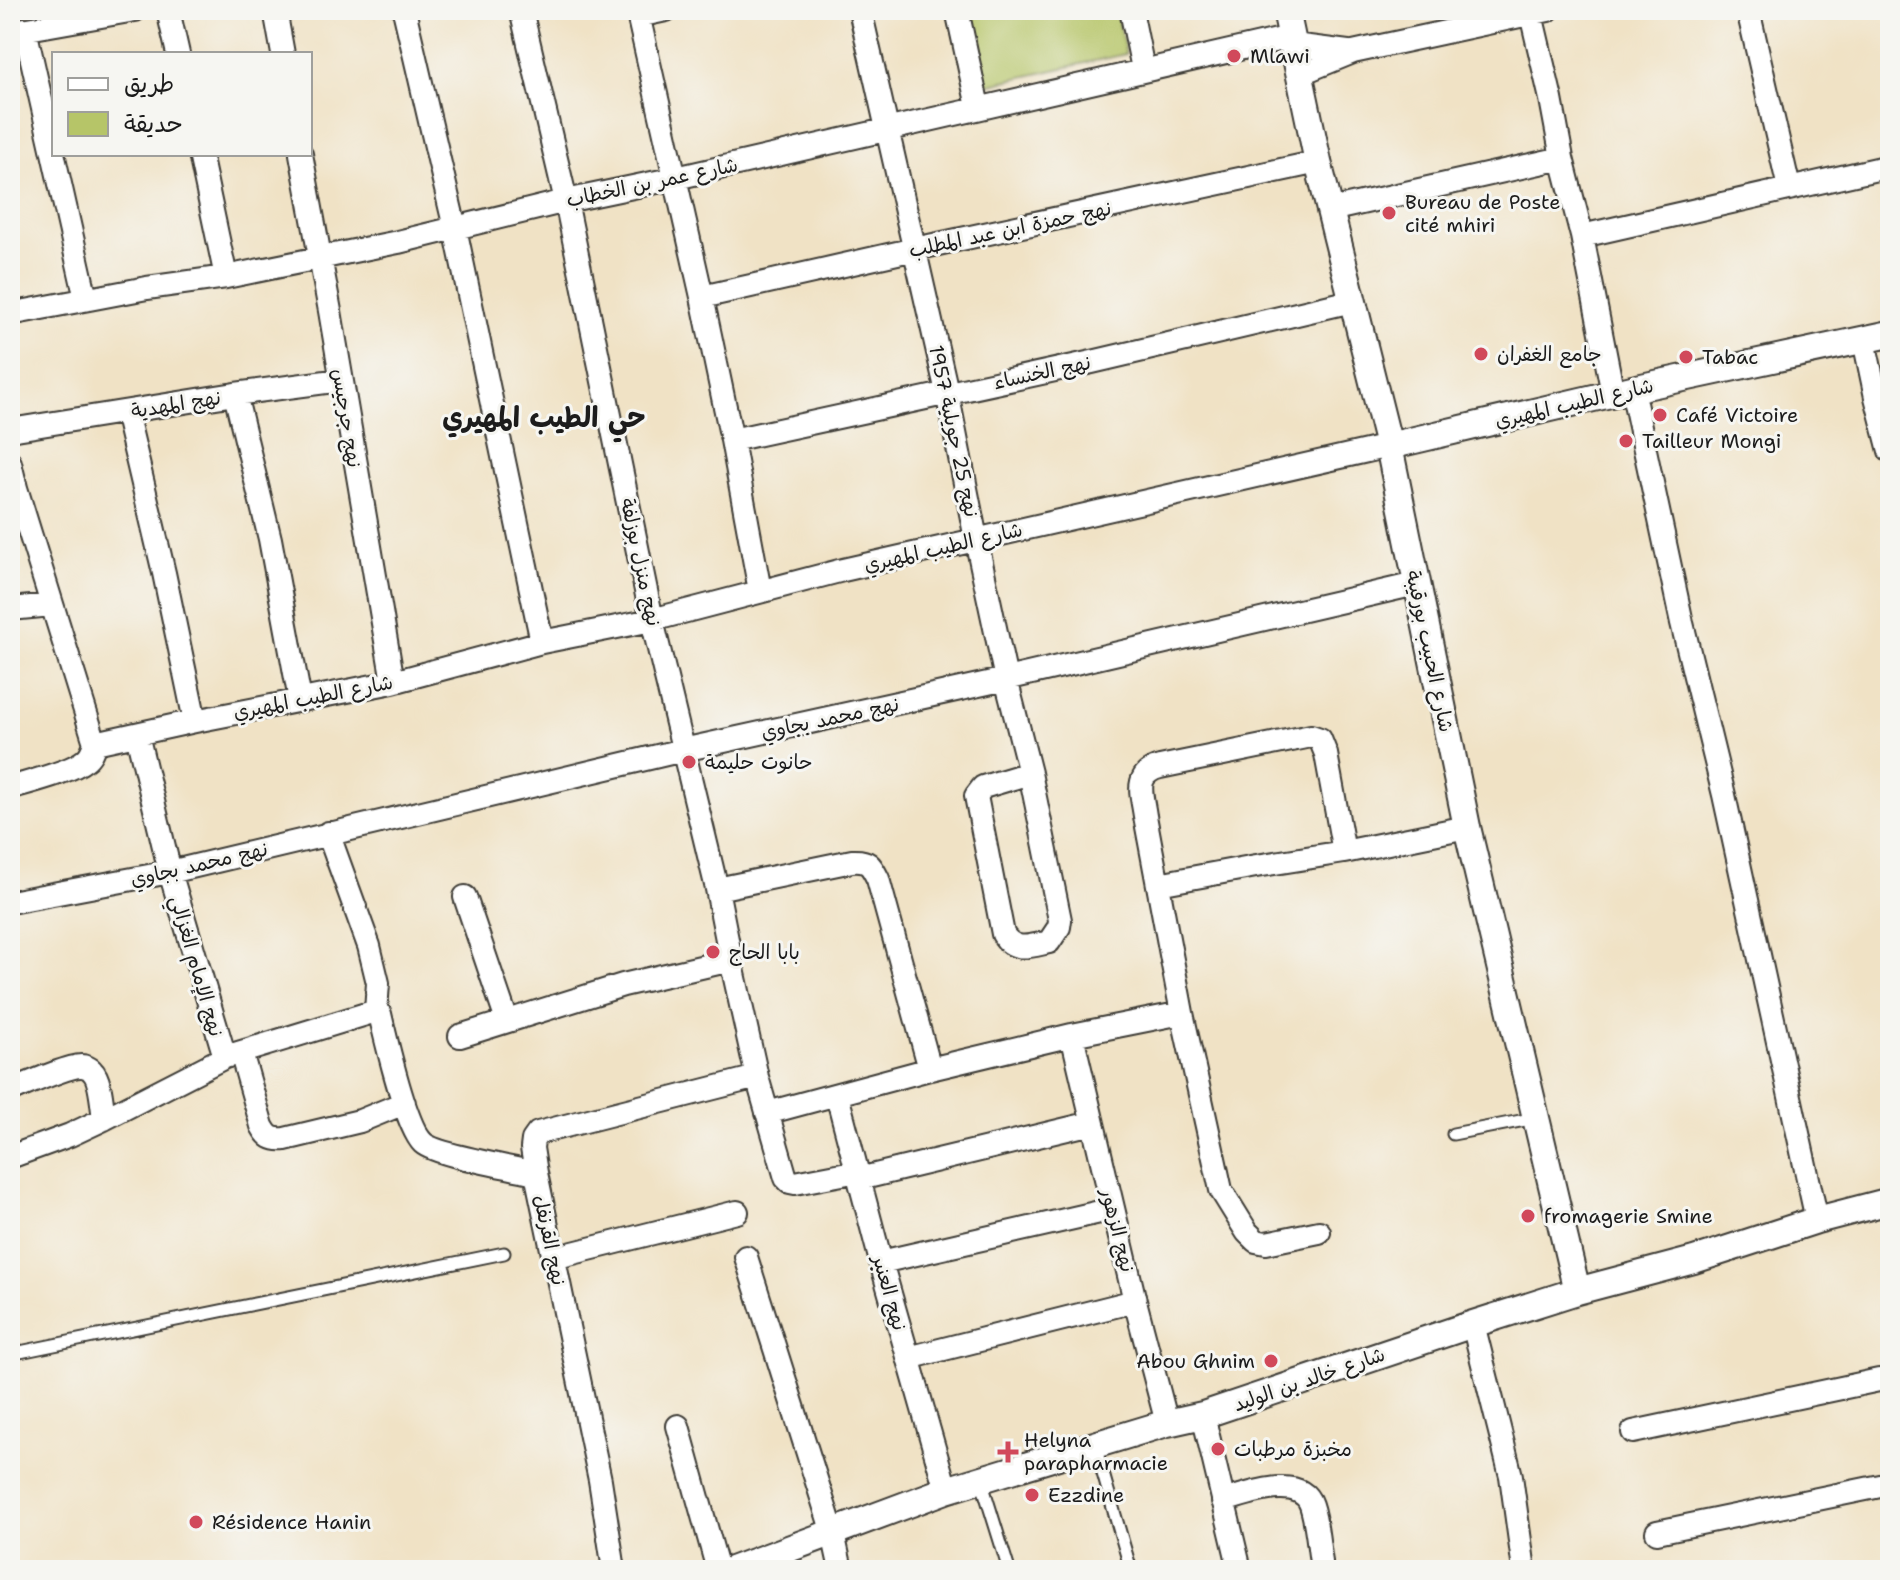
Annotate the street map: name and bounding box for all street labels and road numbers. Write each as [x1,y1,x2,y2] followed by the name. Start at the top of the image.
[564,151,740,214] street label: شارع عمر بن الخطاب
[906,195,1114,264] street label: نهج حمزة ابن عبد المطلب
[922,343,985,520] street label: نهج 25 جويلية 1957
[991,349,1093,396] street label: نهج الخنساء
[325,367,368,470] street label: نهج جرجيس
[1492,372,1656,436] street label: شارع الطيب المهيري
[129,384,223,425] street label: نهج المهدية
[614,496,667,629] street label: نهج منزل بوزلفة
[861,516,1025,580] street label: شارع الطيب المهيري
[1399,568,1460,734] street label: شارع الحبيب بورقيبة
[231,669,395,727] street label: شارع الطيب المهيري
[759,691,902,747] street label: نهج محمد بجاوي
[128,836,271,894] street label: نهج محمد بجاوي
[160,892,230,1041] street label: نهج الإمام الغزالي
[1094,1184,1141,1275] street label: نهج الزهور
[527,1192,572,1288] street label: نهج القرنفل
[865,1250,913,1334] street label: نهج العنبر
[1230,1341,1389,1418] street label: شارع خالد بن الوليد

